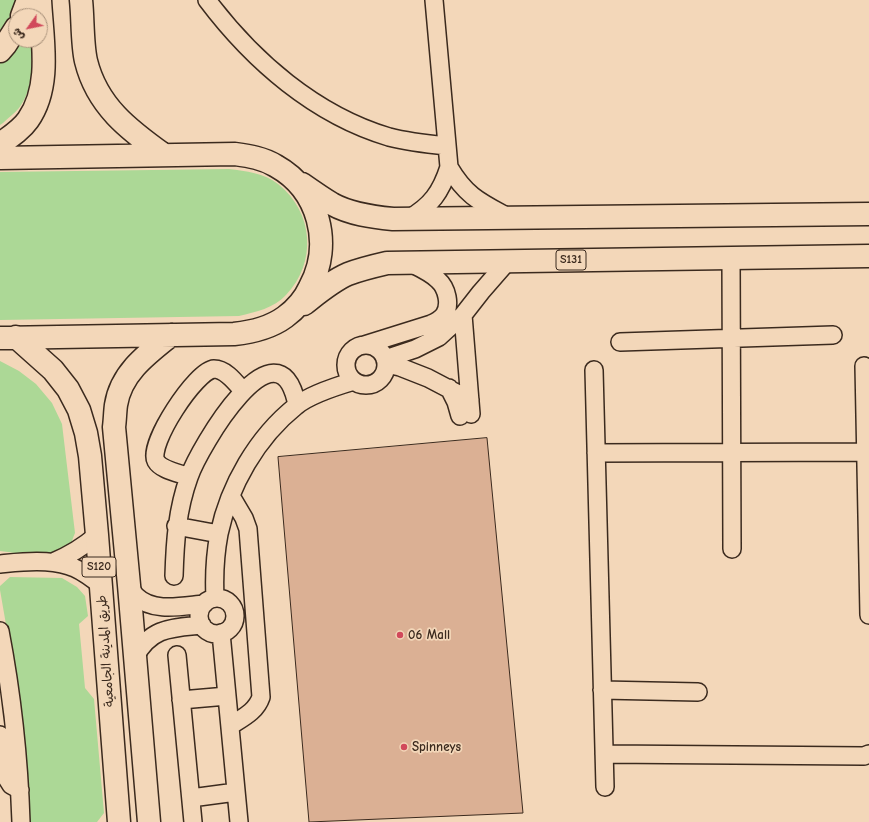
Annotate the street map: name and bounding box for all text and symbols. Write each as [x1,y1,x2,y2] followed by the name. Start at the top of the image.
[8,8,48,48] north arrow
[10,26,27,43] text: ش
[556,250,586,270] road number: S131
[82,557,116,577] road number: S120
[94,595,118,707] street label: طريق المدينة الجامعية
[408,627,450,643] place label: 06 Mall
[395,630,405,640] marker: 06 Mall
[412,739,461,755] place label: Spinneys
[399,742,409,752] marker: Spinneys

